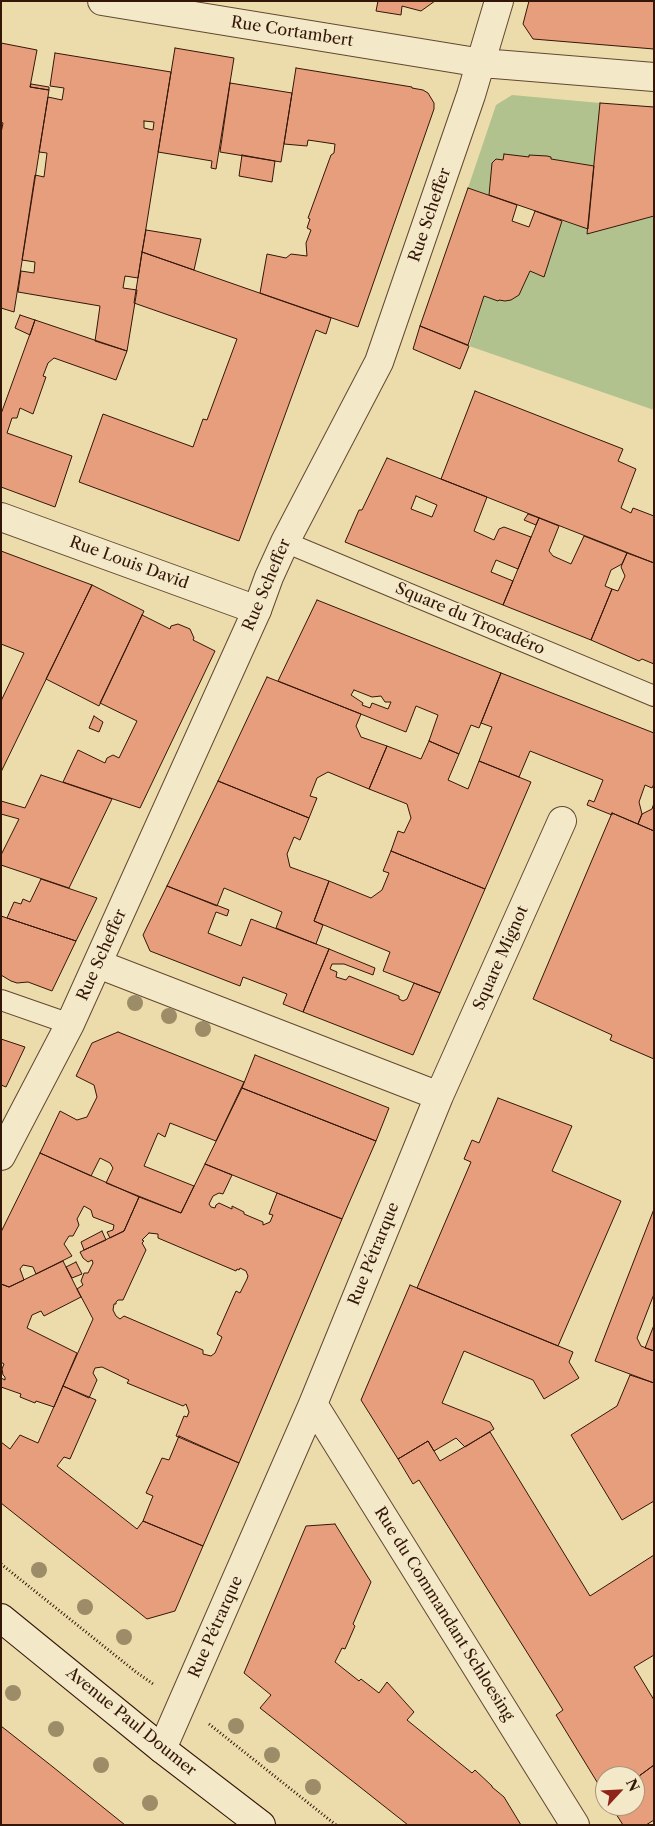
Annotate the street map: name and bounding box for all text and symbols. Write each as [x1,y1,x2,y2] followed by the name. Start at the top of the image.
[229,13,355,51] street label: Rue Cortambert
[405,165,455,265] street label: Rue Scheffer
[67,533,191,593] street label: Rue Louis David
[239,536,295,634] street label: Rue Scheffer
[392,579,548,659] street label: Square du Trocadéro
[469,903,533,1013] street label: Square Mignot
[73,906,131,1004] street label: Rue Scheffer
[345,1200,403,1308] street label: Rue Pétrarque
[370,1503,518,1725] street label: Rue du Commandant Schloesing
[185,1573,247,1681] street label: Rue Pétrarque
[62,1664,200,1780] street label: Avenue Paul Doumer
[595,1766,645,1816] north arrow
[622,1776,643,1794] text: N

